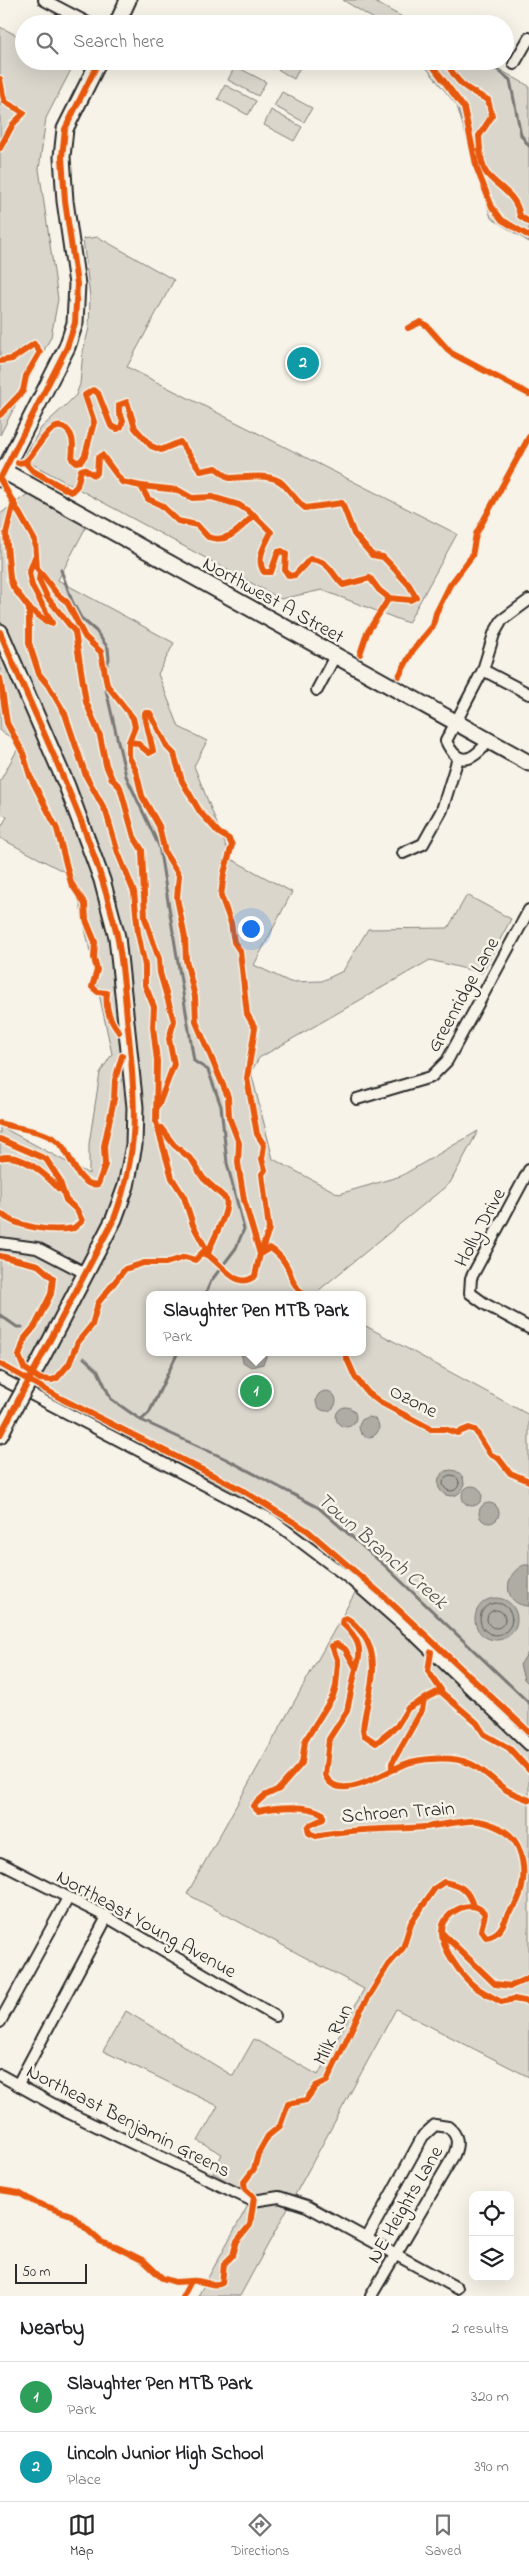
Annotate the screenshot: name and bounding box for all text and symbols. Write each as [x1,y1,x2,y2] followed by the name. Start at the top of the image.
[15,15,514,70] search box
[33,29,61,57] icon: search
[73,29,164,56] text: Search here
[287,344,319,382] pin: 2
[197,550,349,652] street label: Northwest A Street
[238,916,264,942] your location
[421,932,509,1059] street label: Greenridge Lane
[448,1183,514,1273] street label: Holly Drive
[146,1291,366,1356] popup
[163,1298,349,1325] text: Slaughter Pen MTB Park
[163,1325,192,1349] text: Park
[240,1372,272,1410] pin: 1
[384,1378,442,1427] street label: Ozone
[310,1486,454,1617] water label: Town Branch Creek
[341,1795,456,1832] street label: Schroen Train
[50,1864,241,1988] street label: Northeast Young Avenue
[307,1999,362,2071] street label: Milk Run
[21,2058,235,2186] street label: Northeast Benjamin Greens
[361,2141,452,2270] street label: NE Heights Lane
[469,2191,514,2281] map controls
[469,2191,514,2236] button: locate
[469,2236,514,2281] button: layers
[15,2261,88,2284] scale bar
[22,2262,50,2283] text: 50 m
[20,2314,84,2344] text: Nearby
[451,2317,509,2341] text: 2 results
[67,2371,253,2398] text: Slaughter Pen MTB Park
[33,2385,39,2409] text: 1
[471,2385,509,2409] text: 320 m
[67,2398,96,2422] text: Park
[67,2441,263,2468] text: Lincoln Junior High School
[32,2455,40,2479] text: 2
[474,2455,509,2479] text: 390 m
[67,2468,101,2492] text: Place
[68,2511,96,2562] tab: Map
[231,2511,289,2562] tab: Directions
[425,2511,461,2562] tab: Saved

